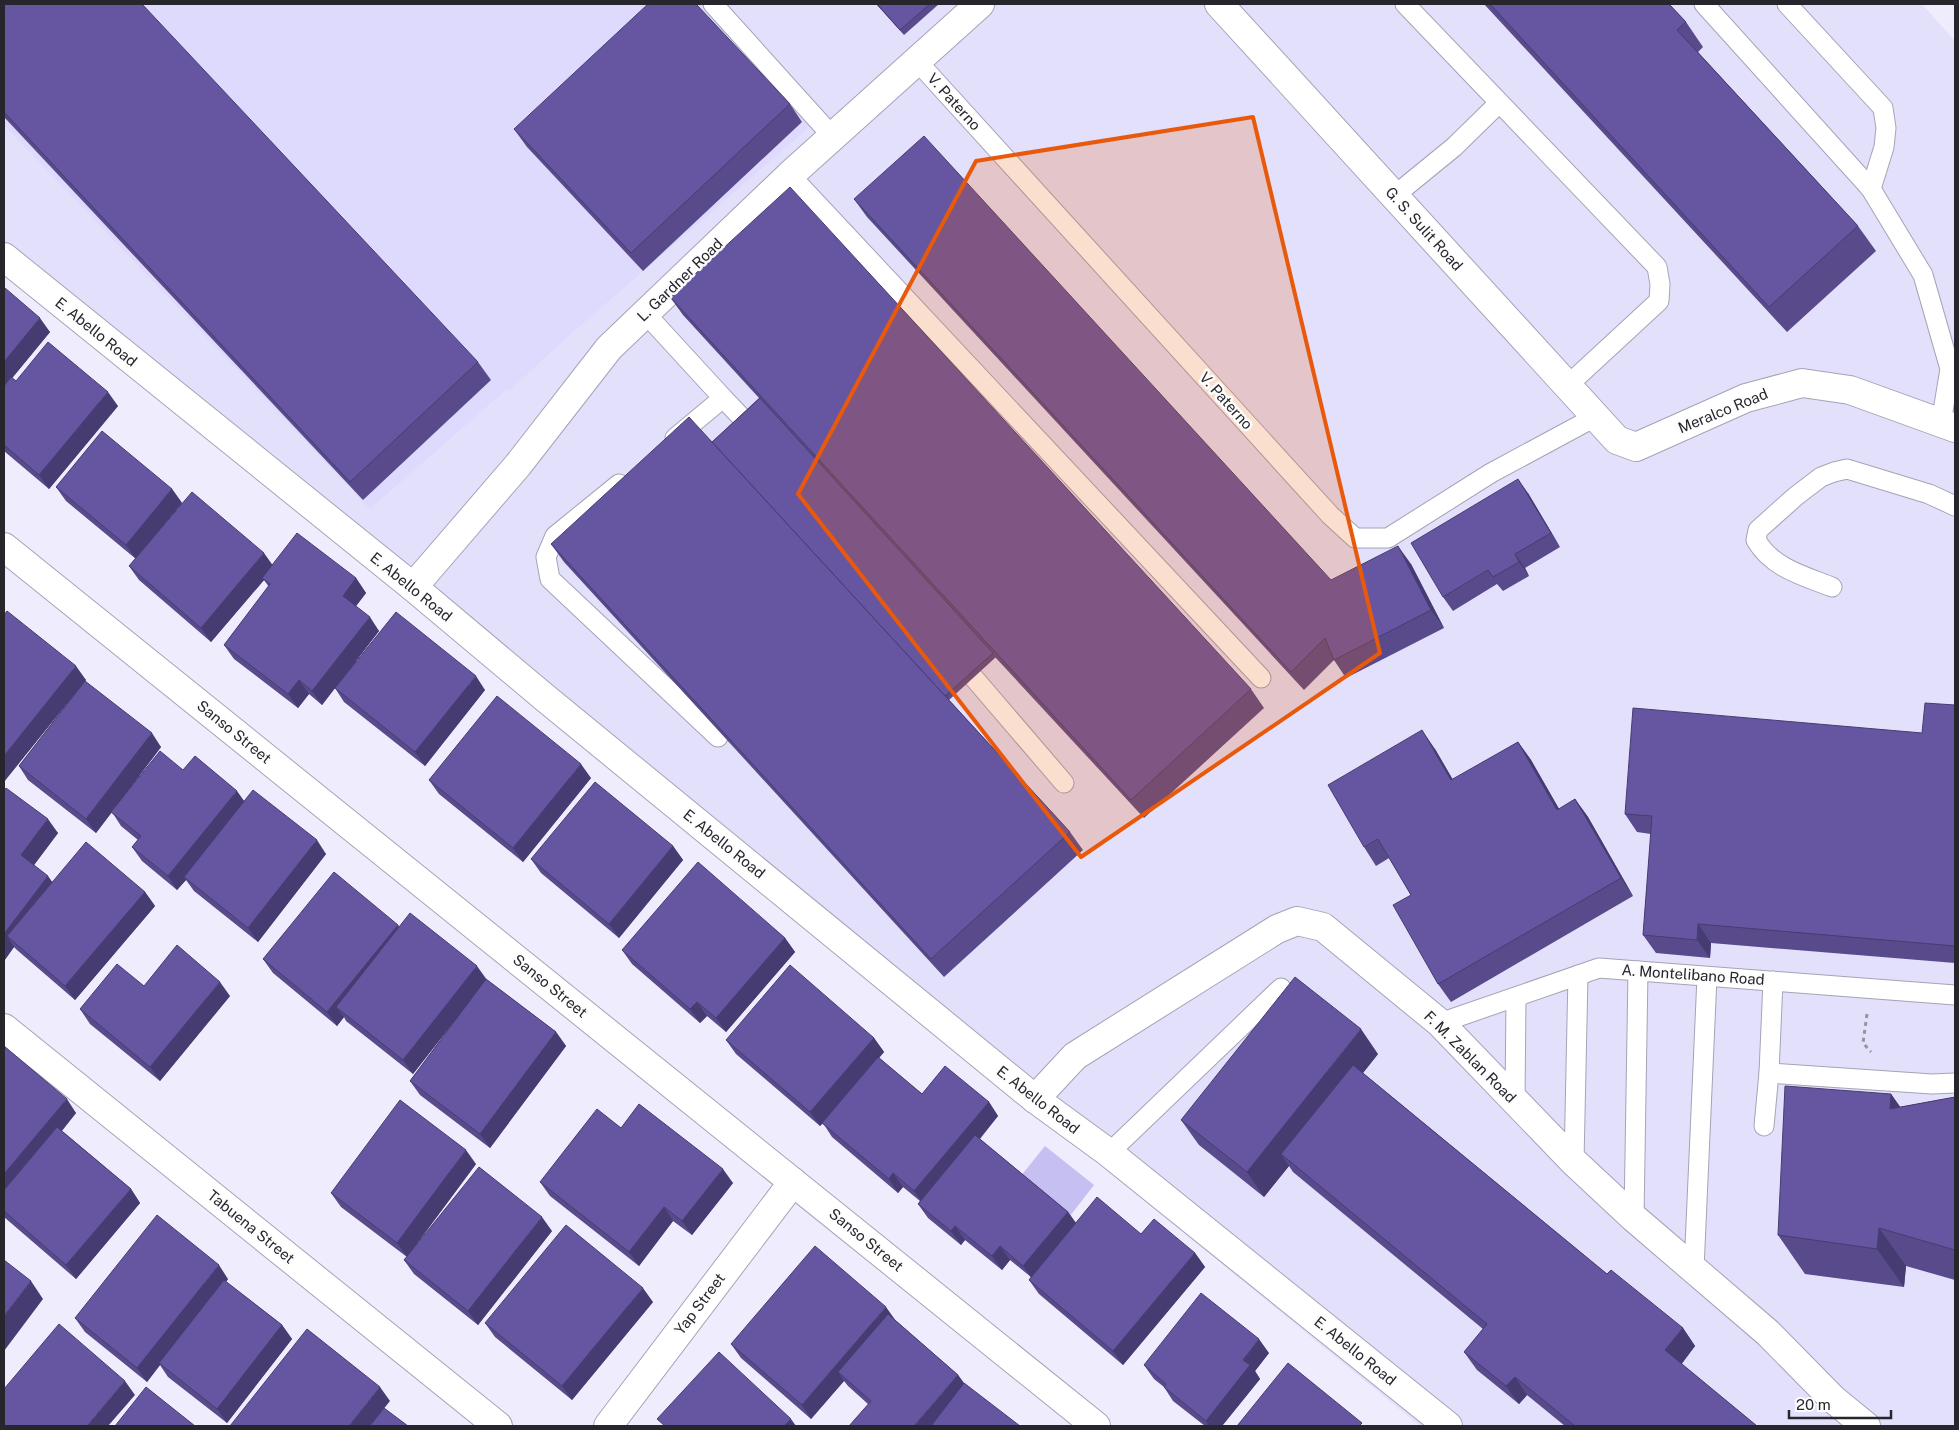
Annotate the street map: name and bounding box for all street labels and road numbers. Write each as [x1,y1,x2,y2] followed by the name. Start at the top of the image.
[924,70,984,134] street label: V. Paterno
[1382,183,1466,274] street label: G. S. Sulit Road
[633,235,726,325] street label: L. Gardner Road
[52,294,141,370] street label: E. Abello Road
[1196,369,1256,433] street label: V. Paterno
[1675,385,1770,436] street label: Meralco Road
[367,549,456,625] street label: E. Abello Road
[194,697,275,767] street label: Sanso Street
[680,806,769,882] street label: E. Abello Road
[510,951,591,1021] street label: Sanso Street
[1621,961,1765,988] street label: A. Montelibano Road
[1421,1007,1520,1106] street label: F. M. Zablan Road
[994,1062,1083,1137] street label: E. Abello Road
[204,1186,298,1267] street label: Tabuena Street
[826,1205,907,1275] street label: Sanso Street
[671,1269,728,1338] street label: Yap Street
[1311,1313,1400,1389] street label: E. Abello Road

